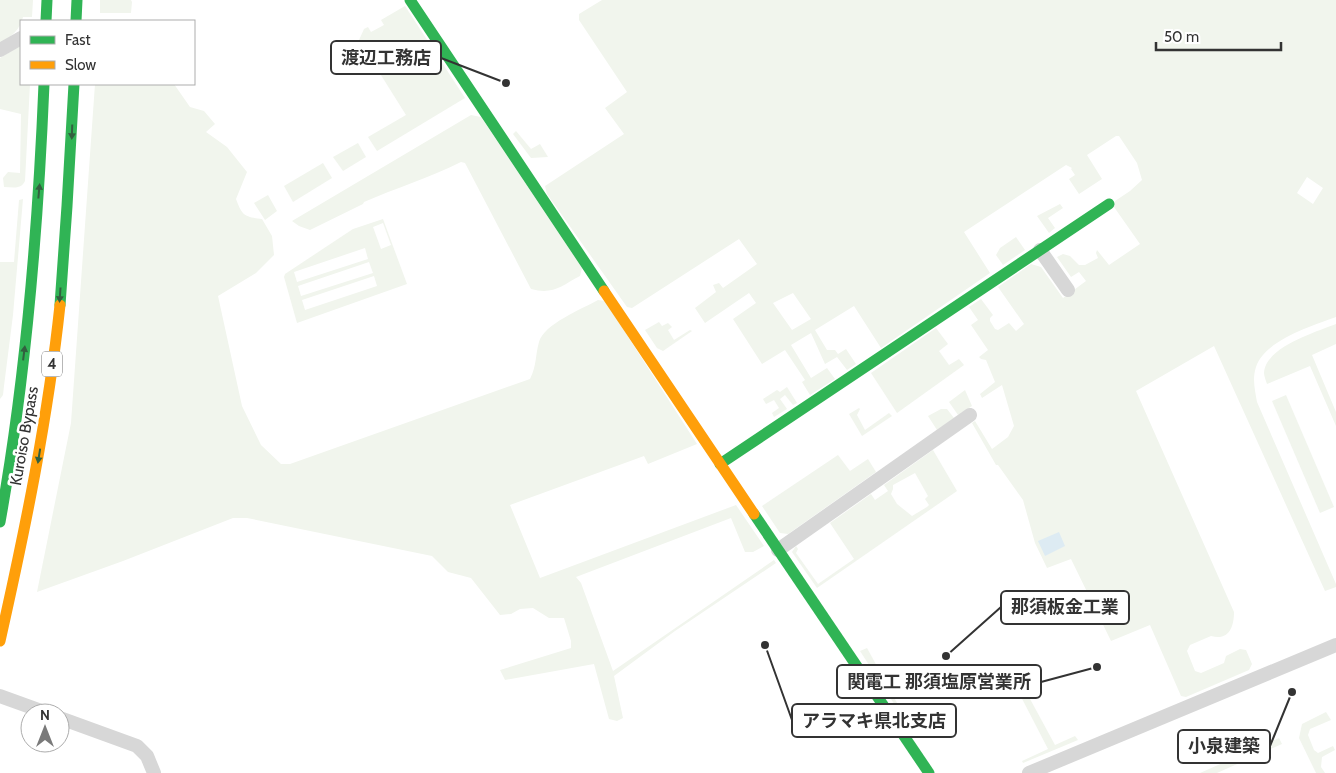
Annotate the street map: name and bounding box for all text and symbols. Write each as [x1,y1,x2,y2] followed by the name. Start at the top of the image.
[20,20,195,85] legend
[1156,20,1281,52] scale bar
[1164,28,1199,46] text: 50 m
[65,31,90,49] text: Fast
[331,41,441,74] callout: 渡辺工務店
[341,47,431,69] text: 渡辺工務店
[65,56,96,74] text: Slow
[67,125,75,141] one-way arrow
[35,182,43,198] one-way arrow
[56,287,64,303] one-way arrow
[21,344,29,360] one-way arrow
[42,352,62,376] road number: 4
[6,385,42,487] street label: Kuroiso Bypass
[34,448,42,464] one-way arrow
[1001,591,1129,624] callout: 那須板金工業
[1011,596,1119,618] text: 那須板金工業
[837,665,1041,698] callout: 関電工 那須塩原営業所
[847,671,1031,693] text: 関電工 那須塩原営業所
[20,703,70,753] north arrow
[792,704,956,737] callout: アラマキ県北支店
[40,706,50,724] text: N
[802,710,946,732] text: アラマキ県北支店
[1178,730,1270,763] callout: 小泉建築
[1188,735,1260,757] text: 小泉建築

